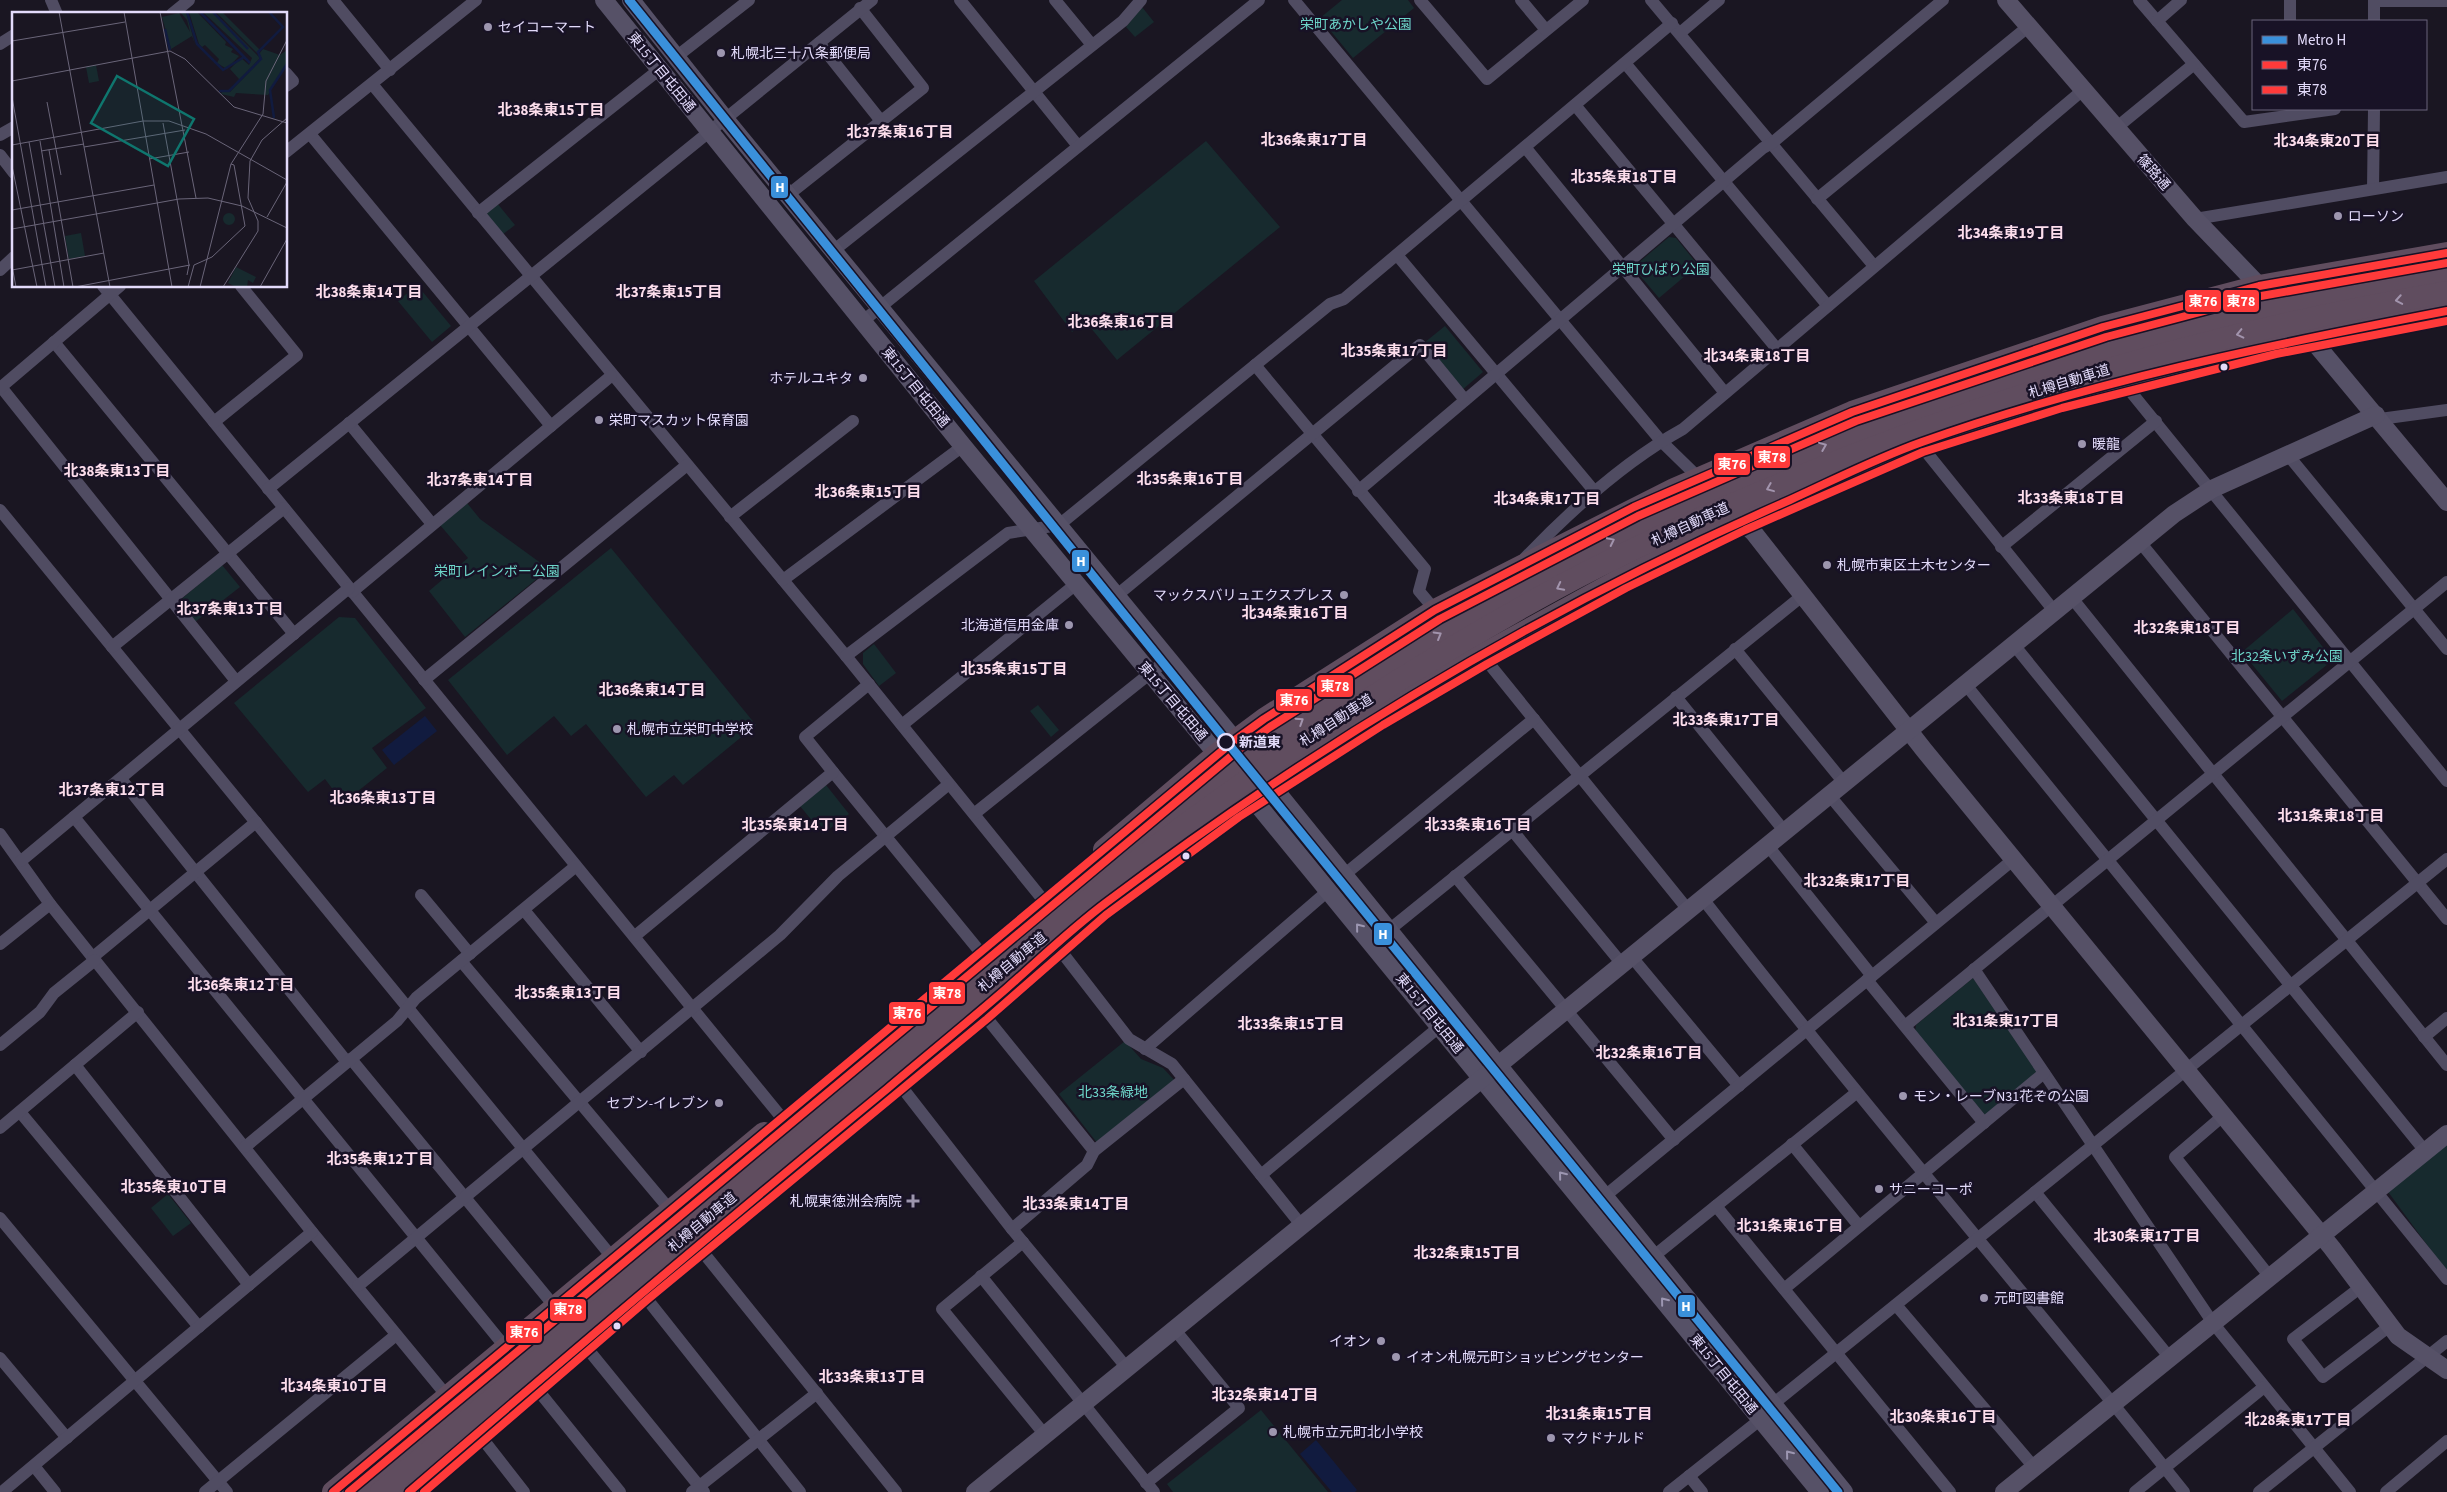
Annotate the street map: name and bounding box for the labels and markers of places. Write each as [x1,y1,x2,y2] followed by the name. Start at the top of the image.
[498,18,596,38] place label: セイコーマート
[482,21,494,33] marker: セイコーマート
[731,44,871,64] place label: 札幌北三十八条郵便局
[715,47,727,59] marker: 札幌北三十八条郵便局
[2348,207,2404,227] place label: ローソン
[2332,210,2344,222] marker: ローソン
[2219,362,2229,372] unlabelled marker
[769,369,853,389] place label: ホテルユキタ
[857,372,869,384] marker: ホテルユキタ
[609,411,749,431] place label: 栄町マスカット保育園
[593,414,605,426] marker: 栄町マスカット保育園
[2092,435,2120,455] place label: 暖龍
[2076,438,2088,450] marker: 暖龍
[1837,556,1991,576] place label: 札幌市東区土木センター
[1821,559,1833,571] marker: 札幌市東区土木センター
[1153,586,1334,606] place label: マックスバリュエクスプレス
[1338,589,1350,601] marker: マックスバリュエクスプレス
[961,616,1059,636] place label: 北海道信用金庫
[1063,619,1075,631] marker: 北海道信用金庫
[627,720,753,740] place label: 札幌市立栄町中学校
[611,723,623,735] marker: 札幌市立栄町中学校
[1217,733,1235,751] marker: 新道東
[1239,733,1281,753] place label: 新道東
[1181,851,1191,861] unlabelled marker
[1913,1087,2089,1107] place label: モン・レーブN31花ぞの公園
[1897,1090,1909,1102] marker: モン・レーブN31花ぞの公園
[607,1094,709,1114] place label: セブン-イレブン
[713,1097,725,1109] marker: セブン-イレブン
[1889,1180,1973,1200] place label: サニーコーポ
[1873,1183,1885,1195] marker: サニーコーポ
[790,1192,902,1212] place label: 札幌東徳洲会病院
[906,1194,920,1208] marker: 札幌東徳洲会病院
[1994,1289,2064,1309] place label: 元町図書館
[1978,1292,1990,1304] marker: 元町図書館
[612,1321,622,1331] unlabelled marker
[1329,1332,1371,1352] place label: イオン
[1375,1335,1387,1347] marker: イオン
[1406,1348,1644,1368] place label: イオン札幌元町ショッピングセンター
[1390,1351,1402,1363] marker: イオン札幌元町ショッピングセンター
[1283,1423,1423,1443] place label: 札幌市立元町北小学校
[1267,1426,1279,1438] marker: 札幌市立元町北小学校
[1561,1429,1645,1449] place label: マクドナルド
[1545,1432,1557,1444] marker: マクドナルド

